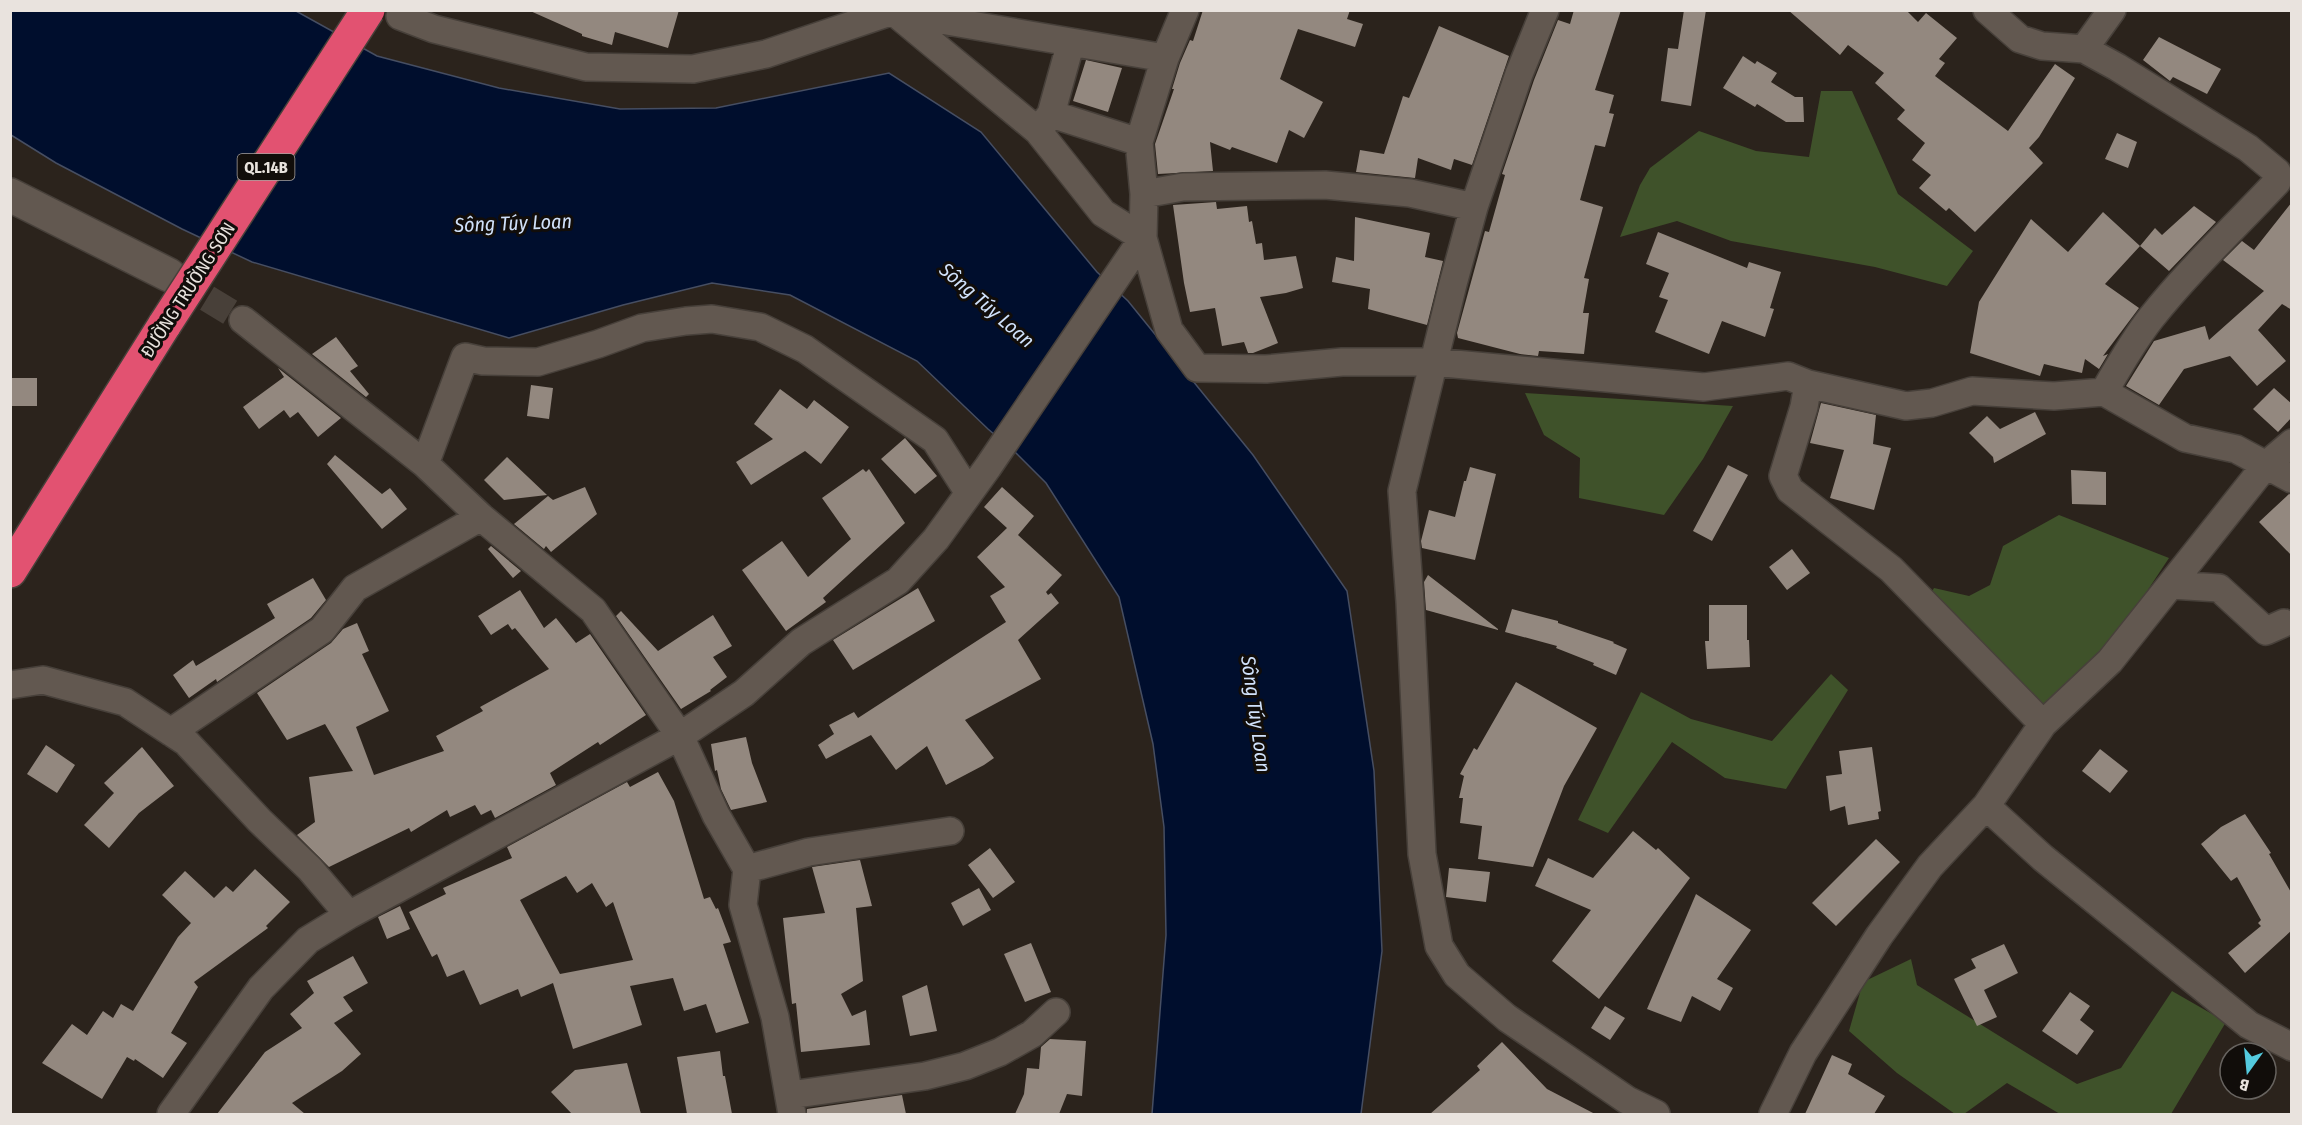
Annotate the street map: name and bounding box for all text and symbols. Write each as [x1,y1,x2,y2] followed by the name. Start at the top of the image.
[238,154,294,180] road number: QL.14B
[453,209,572,237] water label: Sông Túy Loan
[136,218,240,362] street label: ĐƯỜNG TRƯỜNG SƠN
[934,257,1039,353] water label: Sông Túy Loan
[1236,653,1276,774] water label: Sông Túy Loan
[2218,1041,2278,1101] north arrow
[2237,1075,2251,1095] text: B

